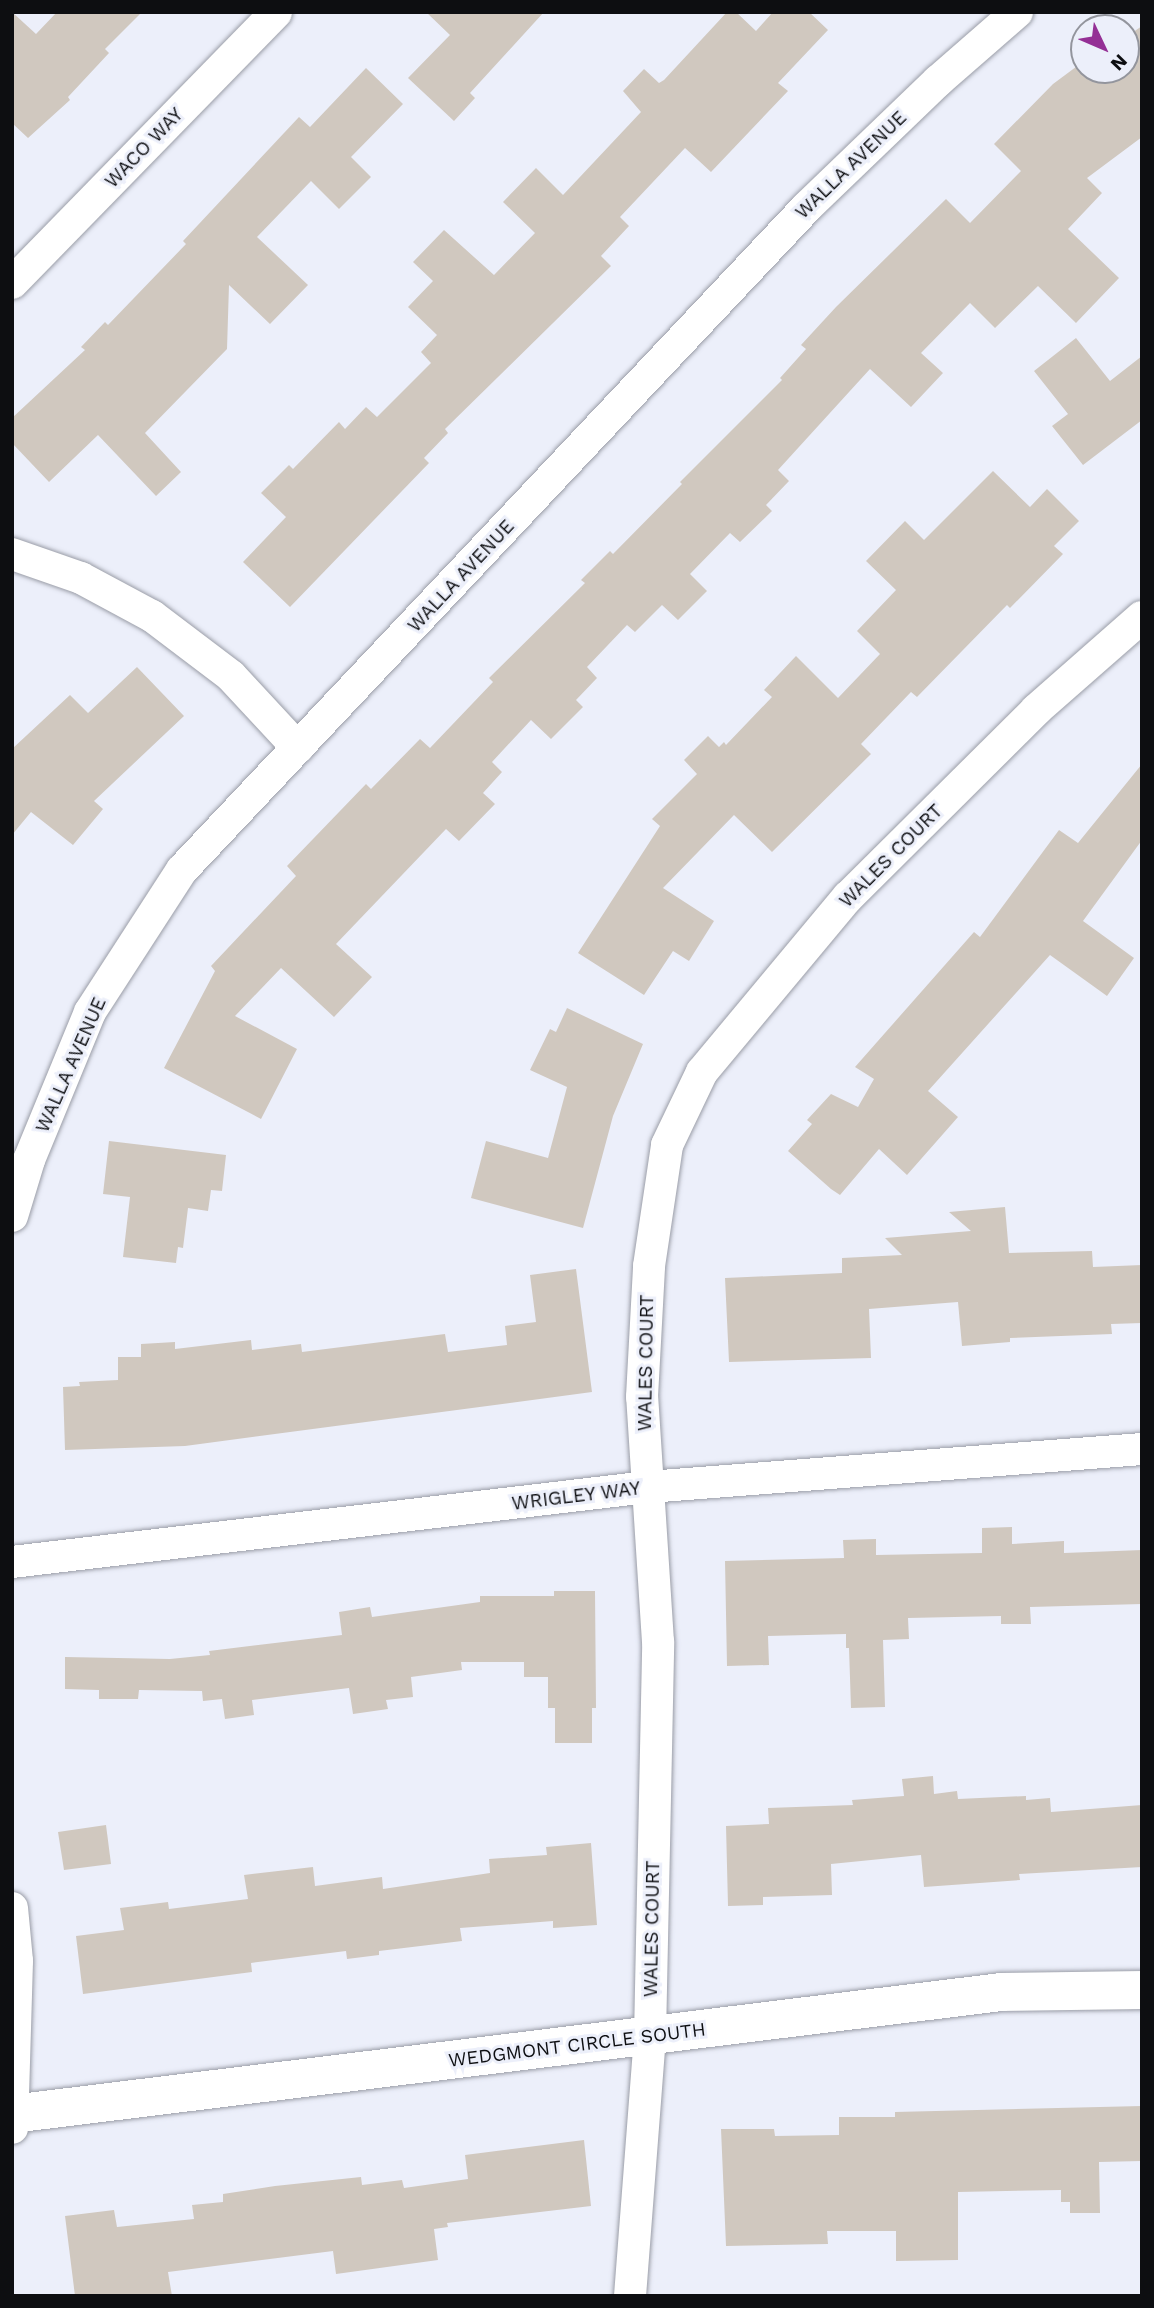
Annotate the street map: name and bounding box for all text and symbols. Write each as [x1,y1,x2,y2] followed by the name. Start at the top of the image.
[1070,14,1140,84] north arrow
[1106,49,1132,76] text: N
[100,103,188,193] street label: WACO WAY
[790,106,912,224] street label: WALLA AVENUE
[402,514,520,638] street label: WALLA AVENUE
[835,800,947,912] street label: WALES COURT
[31,993,111,1137] street label: WALLA AVENUE
[633,1295,659,1431] street label: WALES COURT
[510,1477,642,1515] street label: WRIGLEY WAY
[639,1861,665,1997] street label: WALES COURT
[447,2018,707,2072] street label: WEDGMONT CIRCLE SOUTH

